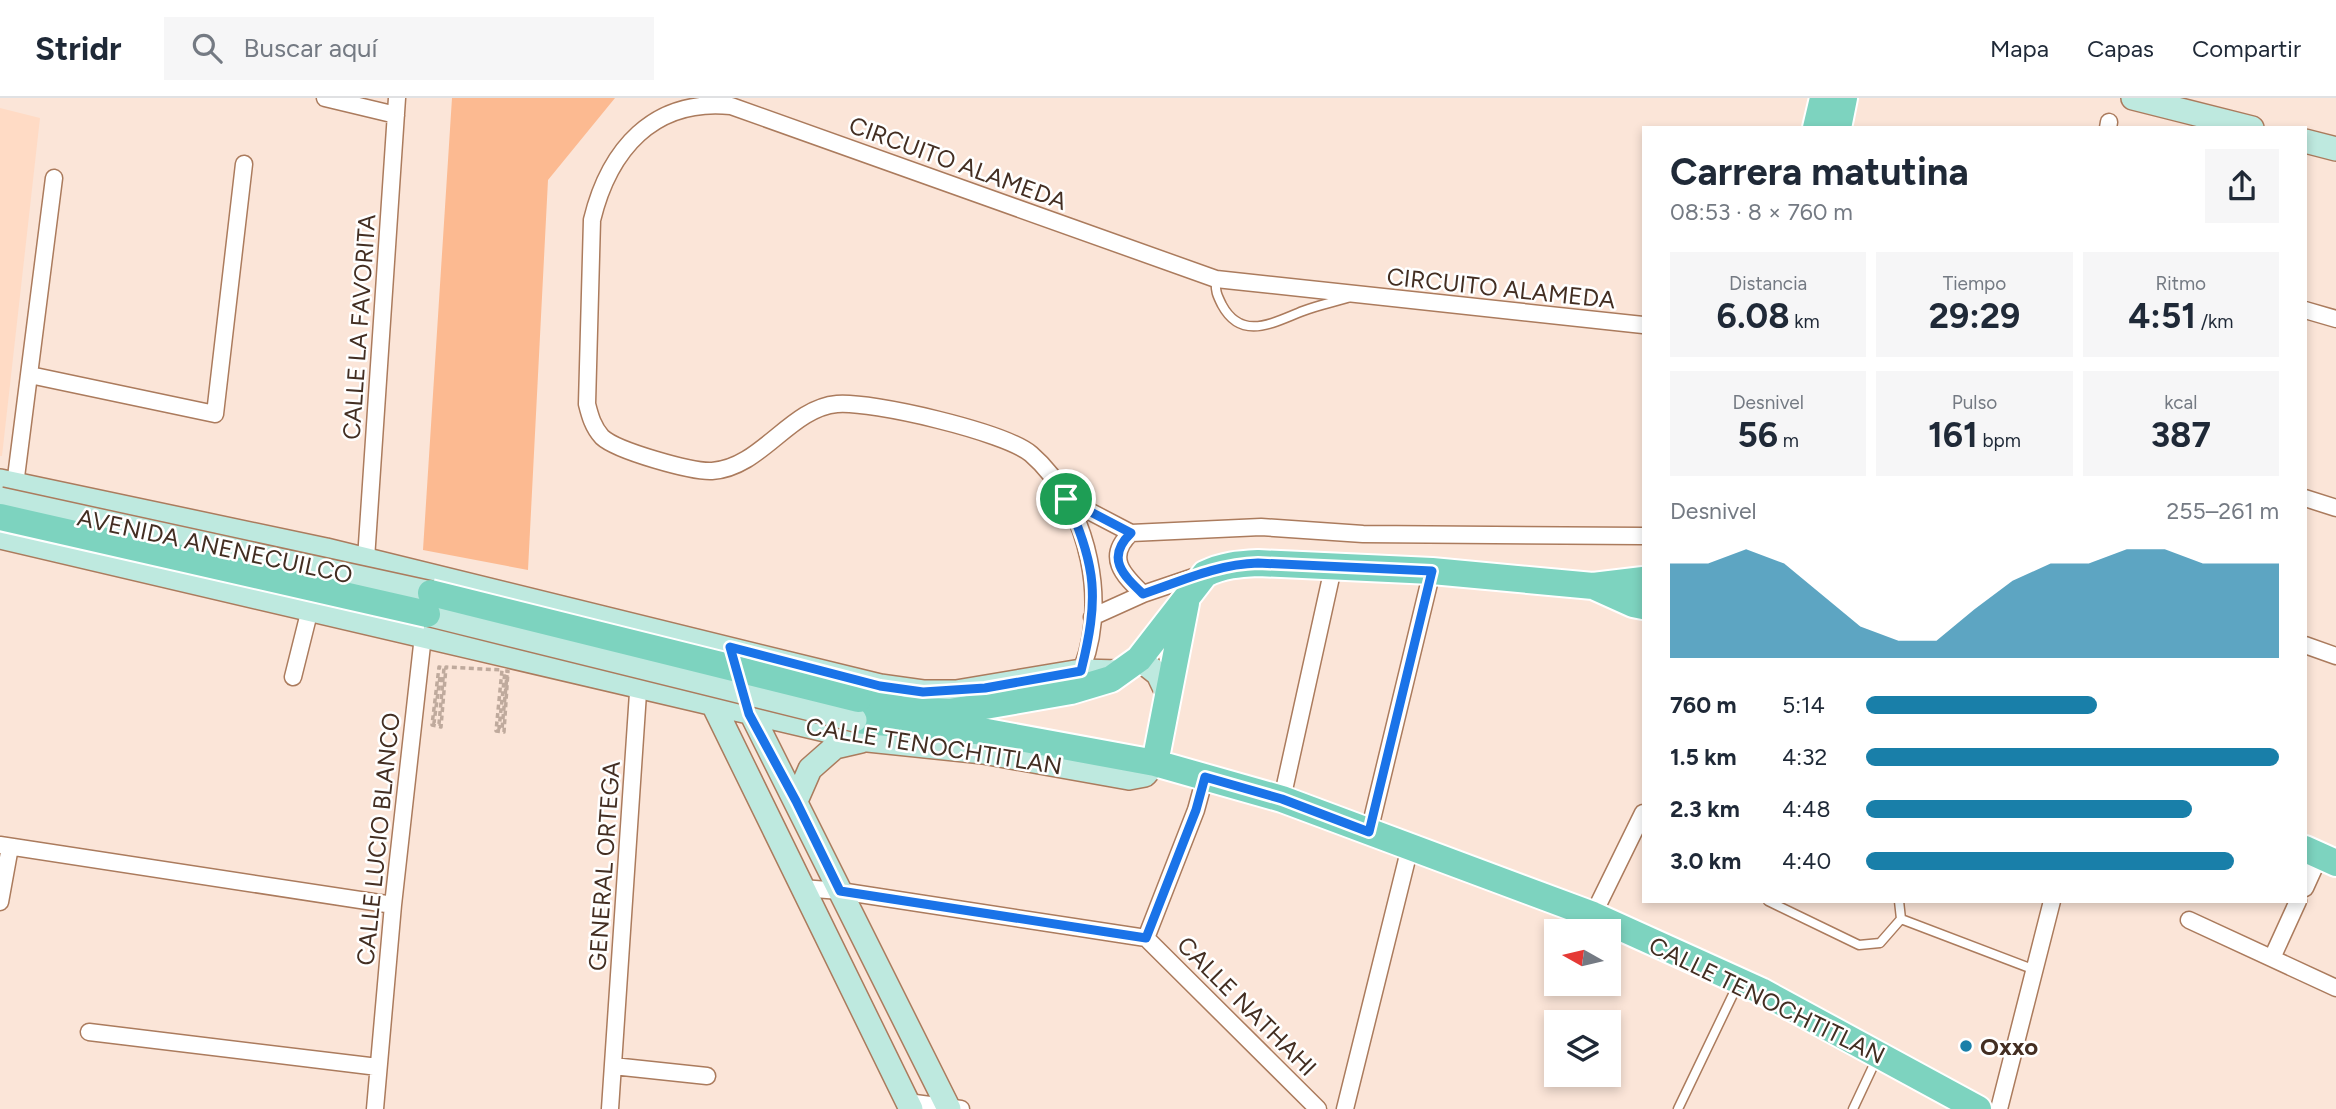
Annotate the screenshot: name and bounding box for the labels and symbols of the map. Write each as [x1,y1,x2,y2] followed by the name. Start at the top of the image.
[845,110,1072,216] street label: CIRCUITO ALAMEDA
[337,212,381,441] street label: CALLE LA FAVORITA
[1385,262,1617,315] street label: CIRCUITO ALAMEDA
[1036,469,1096,529] pin
[75,503,355,589] street label: AVENIDA ANENECUILCO
[350,711,406,967] street label: CALLE LUCIO BLANCO
[804,711,1064,781] street label: CALLE TENOCHTITLAN
[582,759,626,972] street label: GENERAL ORTEGA
[1544,919,1620,996] north arrow
[1171,930,1323,1082] street label: CALLE NATHAHI
[1644,930,1890,1070] street label: CALLE TENOCHTITLAN
[1980,1032,2038,1061] place label: Oxxo
[1958,1038,1974,1054] marker: Oxxo

